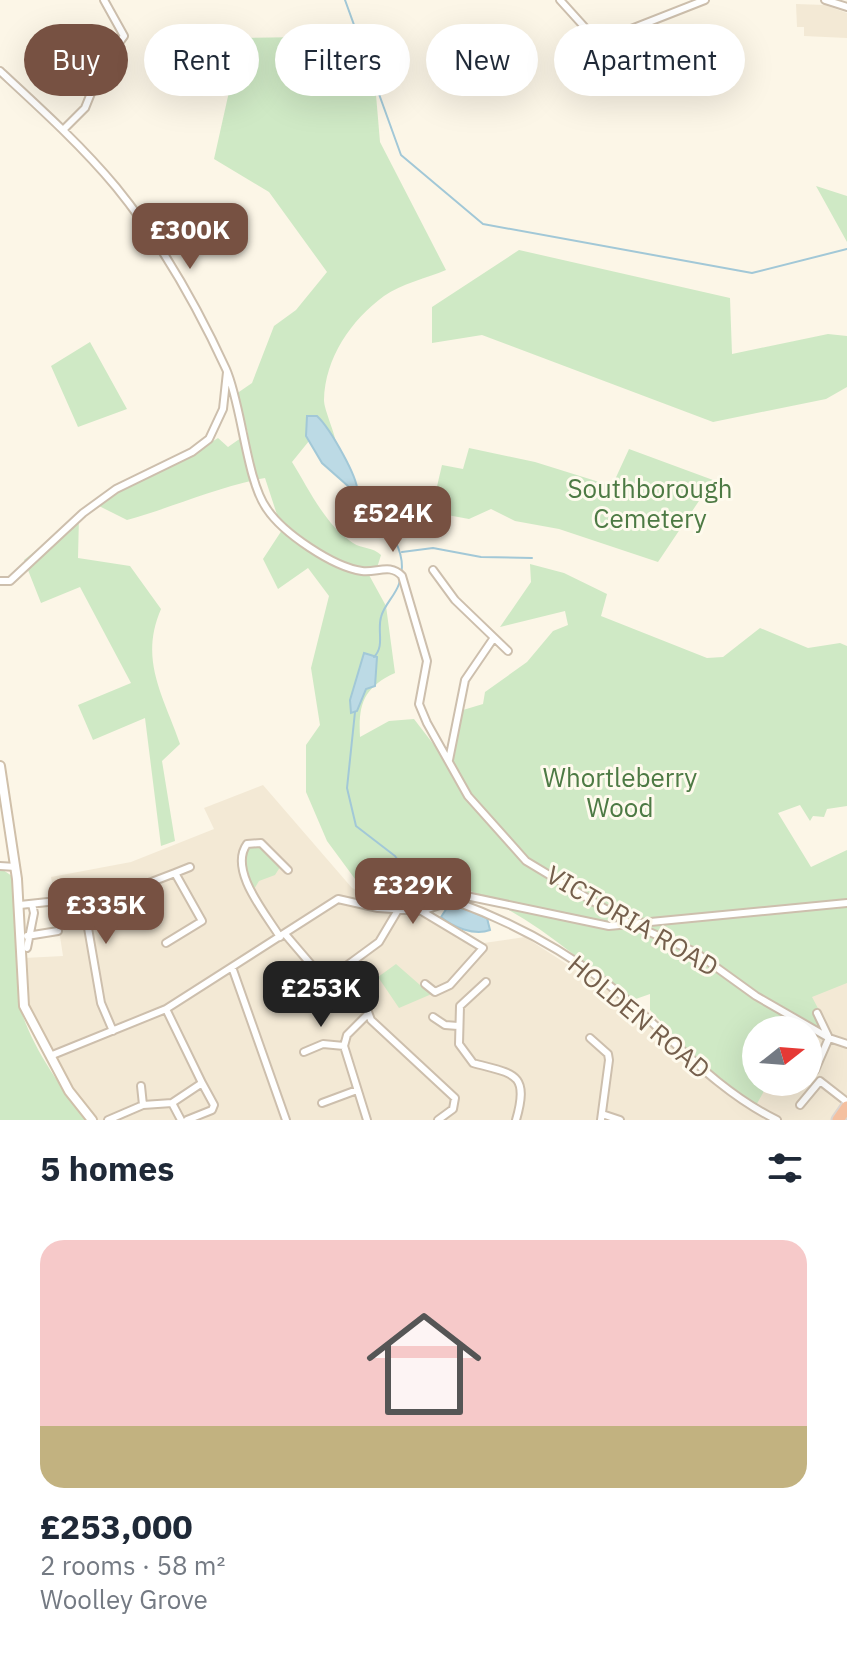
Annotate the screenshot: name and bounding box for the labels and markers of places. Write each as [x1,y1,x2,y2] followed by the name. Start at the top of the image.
[134,203,246,271] pin: £300K
[337,486,449,554] pin: £524K
[357,858,469,926] pin: £329K
[50,878,162,946] pin: £335K
[265,961,377,1029] pin: £253K

